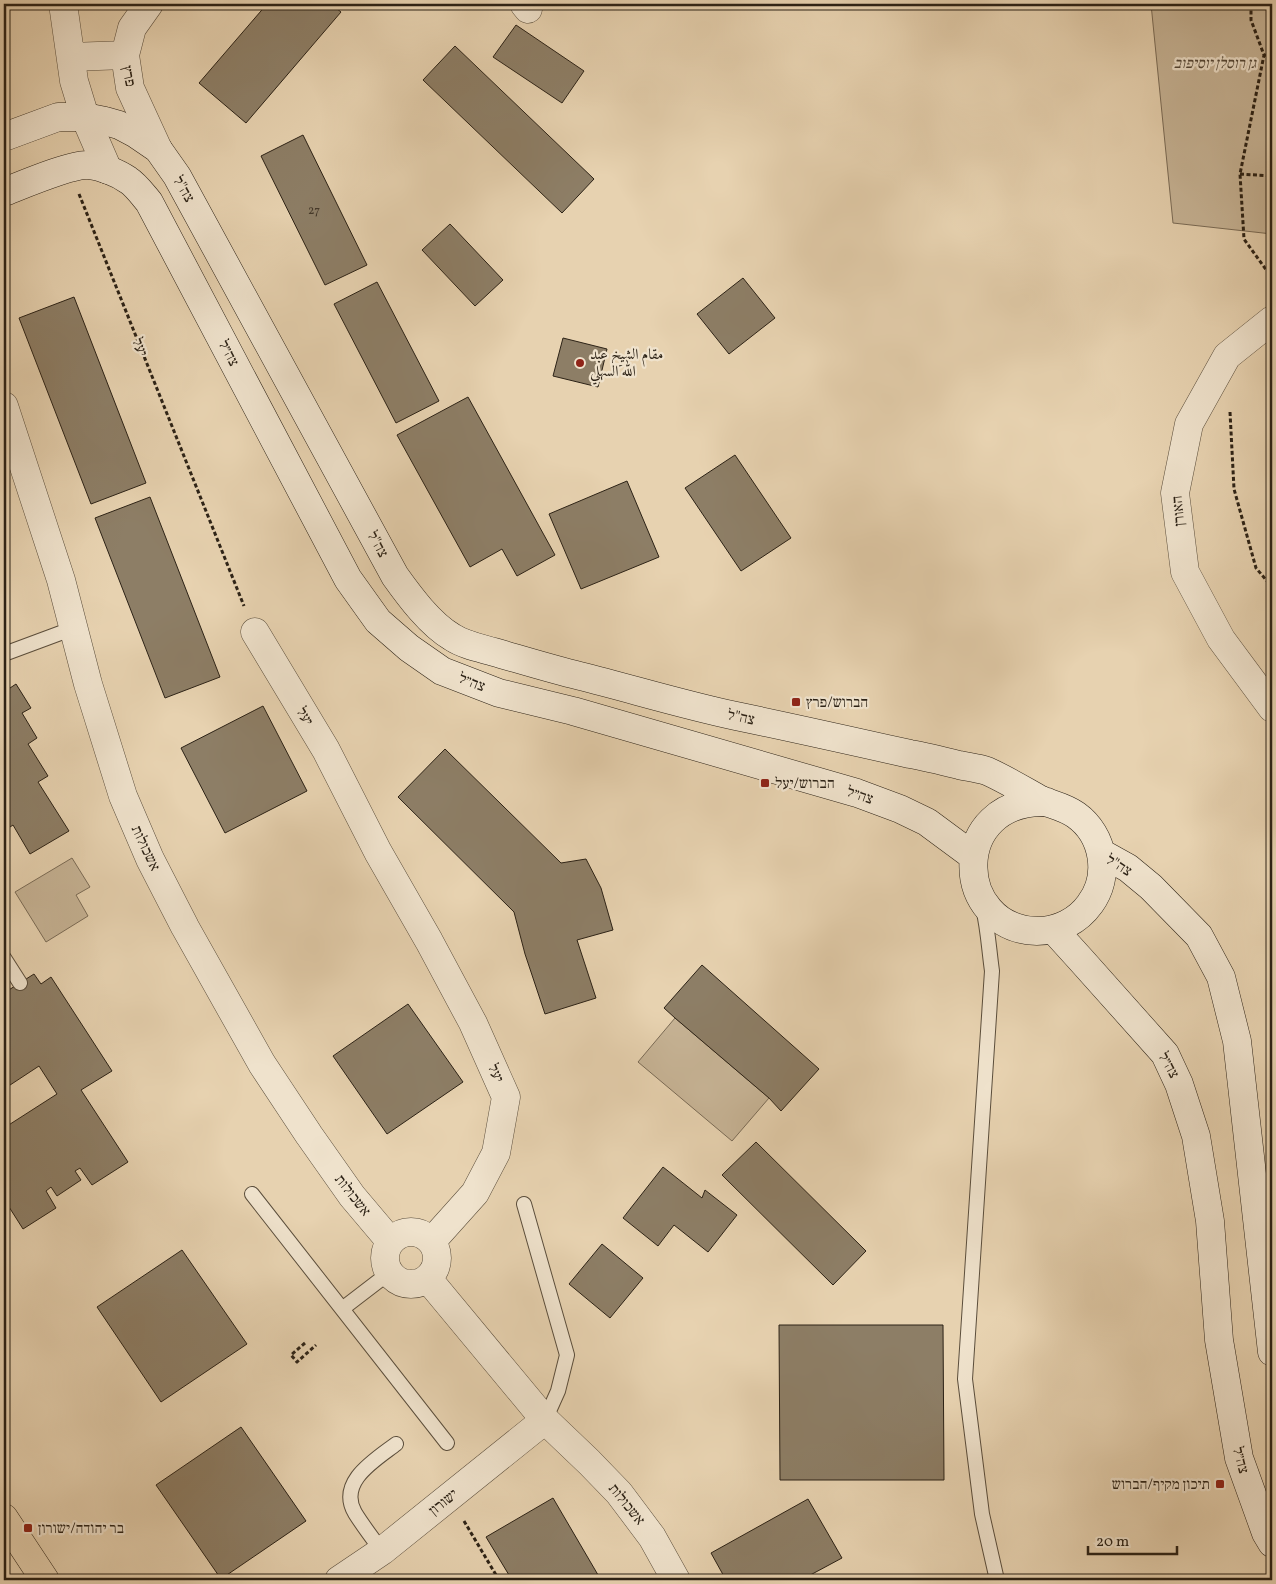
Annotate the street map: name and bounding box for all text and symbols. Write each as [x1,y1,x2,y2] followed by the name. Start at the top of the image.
[1174,54,1257,75] park label: גן רוסלן יוסיפוב
[115,64,140,89] street label: פרץ
[167,173,199,207] street label: צה"ל
[308,203,320,219] house number: 27
[125,335,152,360] street label: יעל
[212,337,243,371] street label: צה״ל
[590,345,663,385] place label: مقام الشيخ عبد الله السهلي
[574,357,586,369] marker: مقام الشيخ عبد الله السهلي
[1168,495,1191,527] street label: האורן
[361,528,393,562] street label: צה"ל
[455,669,488,698] street label: צה״ל
[806,693,868,714] place label: הברוש/פרץ
[790,696,802,708] marker: הברוש/פרץ
[290,703,317,730] street label: יעל
[725,705,756,732] street label: צה"ל
[775,774,835,795] place label: הברוש/יעל
[759,777,771,789] marker: הברוש/יעל
[843,782,876,811] street label: צה״ל
[125,822,164,875] street label: אשכולות
[1101,850,1135,882] street label: צה"ל
[1152,1049,1183,1083] street label: צה״ל
[481,1061,508,1086] street label: יעל
[329,1171,375,1221] street label: אשכולות
[1226,1445,1253,1476] street label: צה״ל
[1112,1475,1210,1496] place label: תיכון מקיף/הברוש
[1214,1478,1226,1490] marker: תיכון מקיף/הברוש
[603,1480,649,1530] street label: אשכולות
[425,1485,463,1521] street label: ישורון
[38,1519,124,1540] place label: בר יהודה/ישורון
[22,1522,34,1534] marker: בר יהודה/ישורון
[1088,1524,1177,1556] scale bar
[1096,1532,1129,1553] text: 20 m

